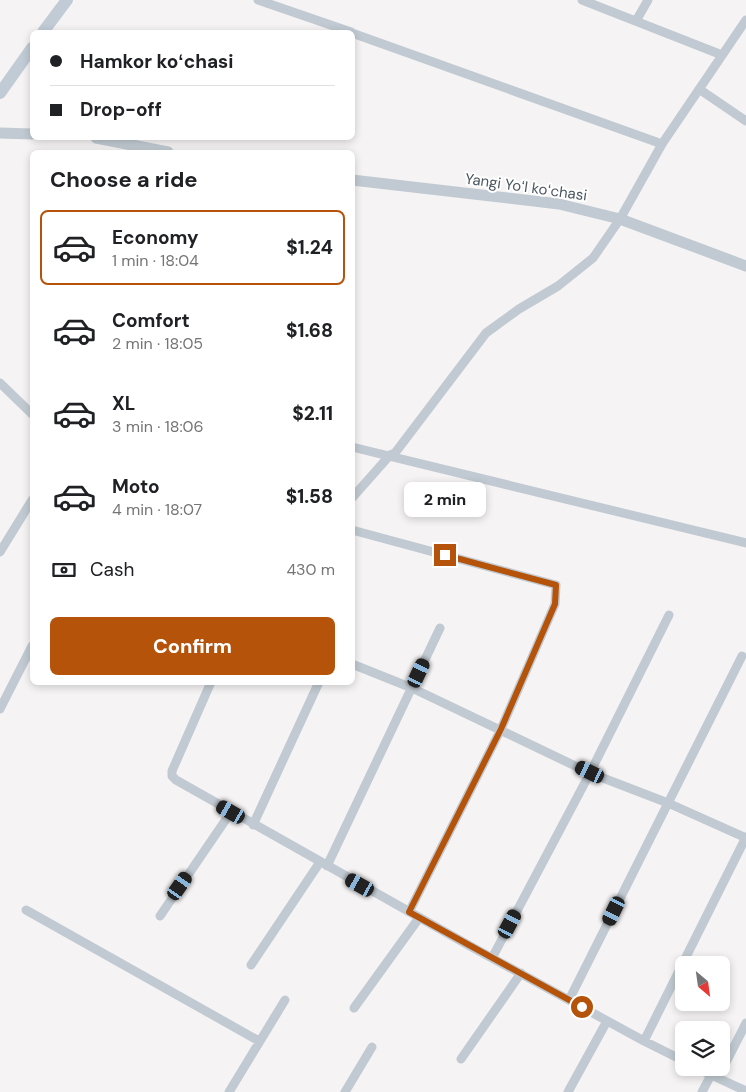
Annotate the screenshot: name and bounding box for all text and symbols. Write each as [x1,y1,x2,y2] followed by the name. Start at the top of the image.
[80,49,233,74] text: Hamkor koʻchasi
[80,97,162,122] text: Drop-off
[50,165,198,194] text: Choose a ride
[464,169,588,205] street label: Yangi Yoʻl koʻchasi
[52,225,97,270] icon: car
[112,225,199,250] text: Economy
[286,235,333,260] text: $1.24
[112,250,199,271] text: 1 min · 18:04
[52,308,97,353] icon: car
[112,308,190,333] text: Comfort
[286,318,333,343] text: $1.68
[112,333,203,354] text: 2 min · 18:05
[52,391,97,436] icon: car
[112,391,135,416] text: XL
[292,401,333,426] text: $2.11
[112,416,204,437] text: 3 min · 18:06
[52,474,97,519] icon: car
[112,474,160,499] text: Moto
[404,482,486,518] callout: 2 min
[286,484,333,509] text: $1.58
[424,489,466,510] text: 2 min
[112,499,202,520] text: 4 min · 18:07
[434,544,456,566] route end
[50,556,78,584] icon: cash
[90,557,134,582] text: Cash
[286,559,335,580] text: 430 m
[50,617,335,675] button: Confirm
[405,656,432,690] car
[573,759,606,785] car
[214,798,247,826] car
[165,869,194,903] car
[343,871,376,899] car
[600,894,627,928] car
[496,907,523,941] car
[675,956,730,1011] north arrow
[675,956,730,1076] map controls
[571,996,593,1018] route start
[675,1021,730,1076] button: layers

